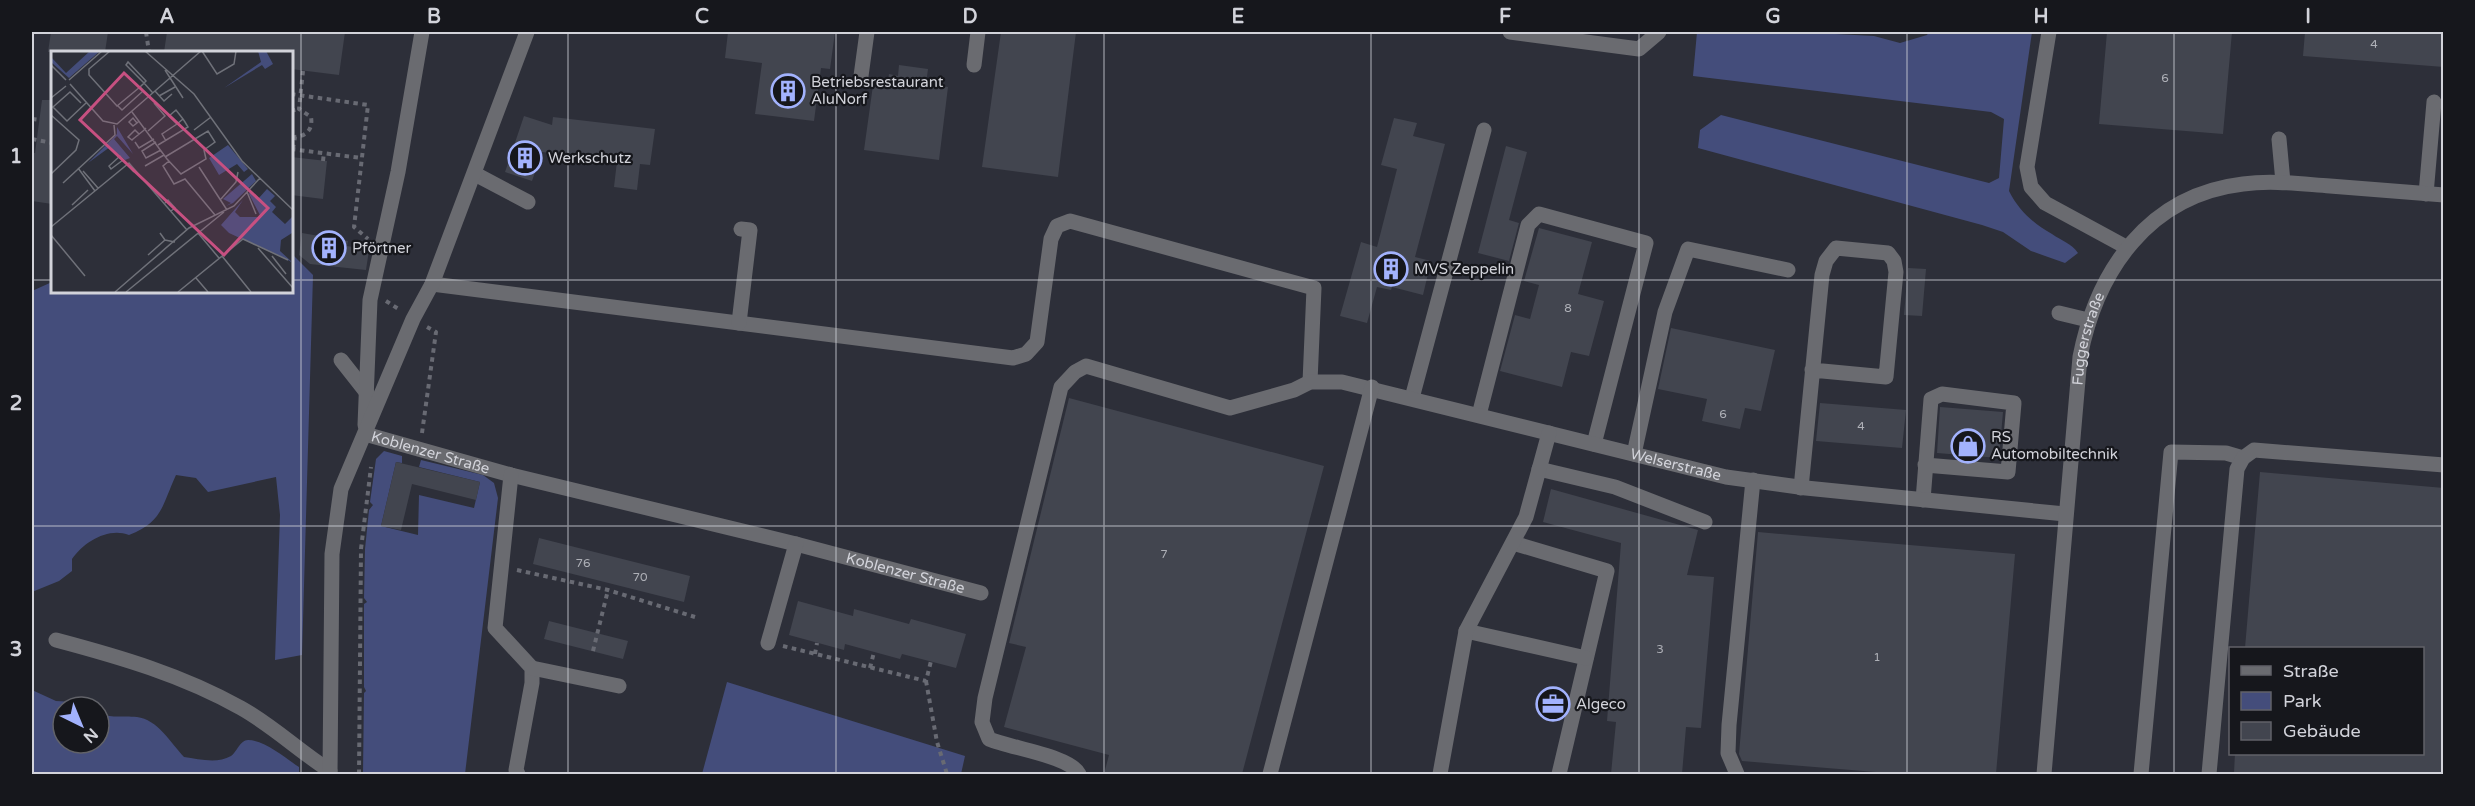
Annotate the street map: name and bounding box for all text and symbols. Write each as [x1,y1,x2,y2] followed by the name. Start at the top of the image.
[160,5,175,29] text: A
[427,5,441,29] text: B
[695,5,709,29] text: C
[962,5,978,29] text: D
[1232,5,1245,29] text: E
[1499,5,1511,29] text: F
[1765,5,1781,29] text: G
[2033,5,2049,29] text: H
[2305,5,2311,29] text: I
[2370,37,2378,51] house number: 4
[51,51,292,292] inset map
[2161,71,2169,85] house number: 6
[770,73,806,109] building icon: Betriebsrestaurant AluNorf
[811,73,944,108] place label: Betriebsrestaurant AluNorf
[507,140,543,176] building icon: Werkschutz
[10,145,22,169] text: 1
[548,149,631,167] place label: Werkschutz
[311,230,347,266] building icon: Pförtner
[352,239,412,257] place label: Pförtner
[1373,251,1409,287] building icon: MVS Zeppelin
[1414,260,1514,278] place label: MVS Zeppelin
[2069,289,2108,386] street label: Fuggerstraße
[1564,301,1572,315] house number: 8
[10,392,22,416] text: 2
[1719,407,1727,421] house number: 6
[1857,419,1865,433] house number: 4
[369,427,492,478] street label: Koblenzer Straße
[1950,428,1986,464] shop icon: RS Automobiltechnik
[1991,428,2118,463] place label: RS Automobiltechnik
[1629,445,1723,484] street label: Welserstraße
[1160,547,1168,561] house number: 7
[844,549,967,597] street label: Koblenzer Straße
[575,556,591,570] house number: 76
[632,570,648,584] house number: 70
[10,638,22,662] text: 3
[1656,642,1664,656] house number: 3
[2229,647,2424,755] legend
[1873,650,1881,664] house number: 1
[2283,660,2339,682] text: Straße
[1535,686,1571,722] office icon: Algeco
[2283,690,2322,712] text: Park
[51,695,111,755] north arrow
[1576,695,1626,713] place label: Algeco
[2283,720,2361,742] text: Gebäude
[79,724,102,747] text: N

